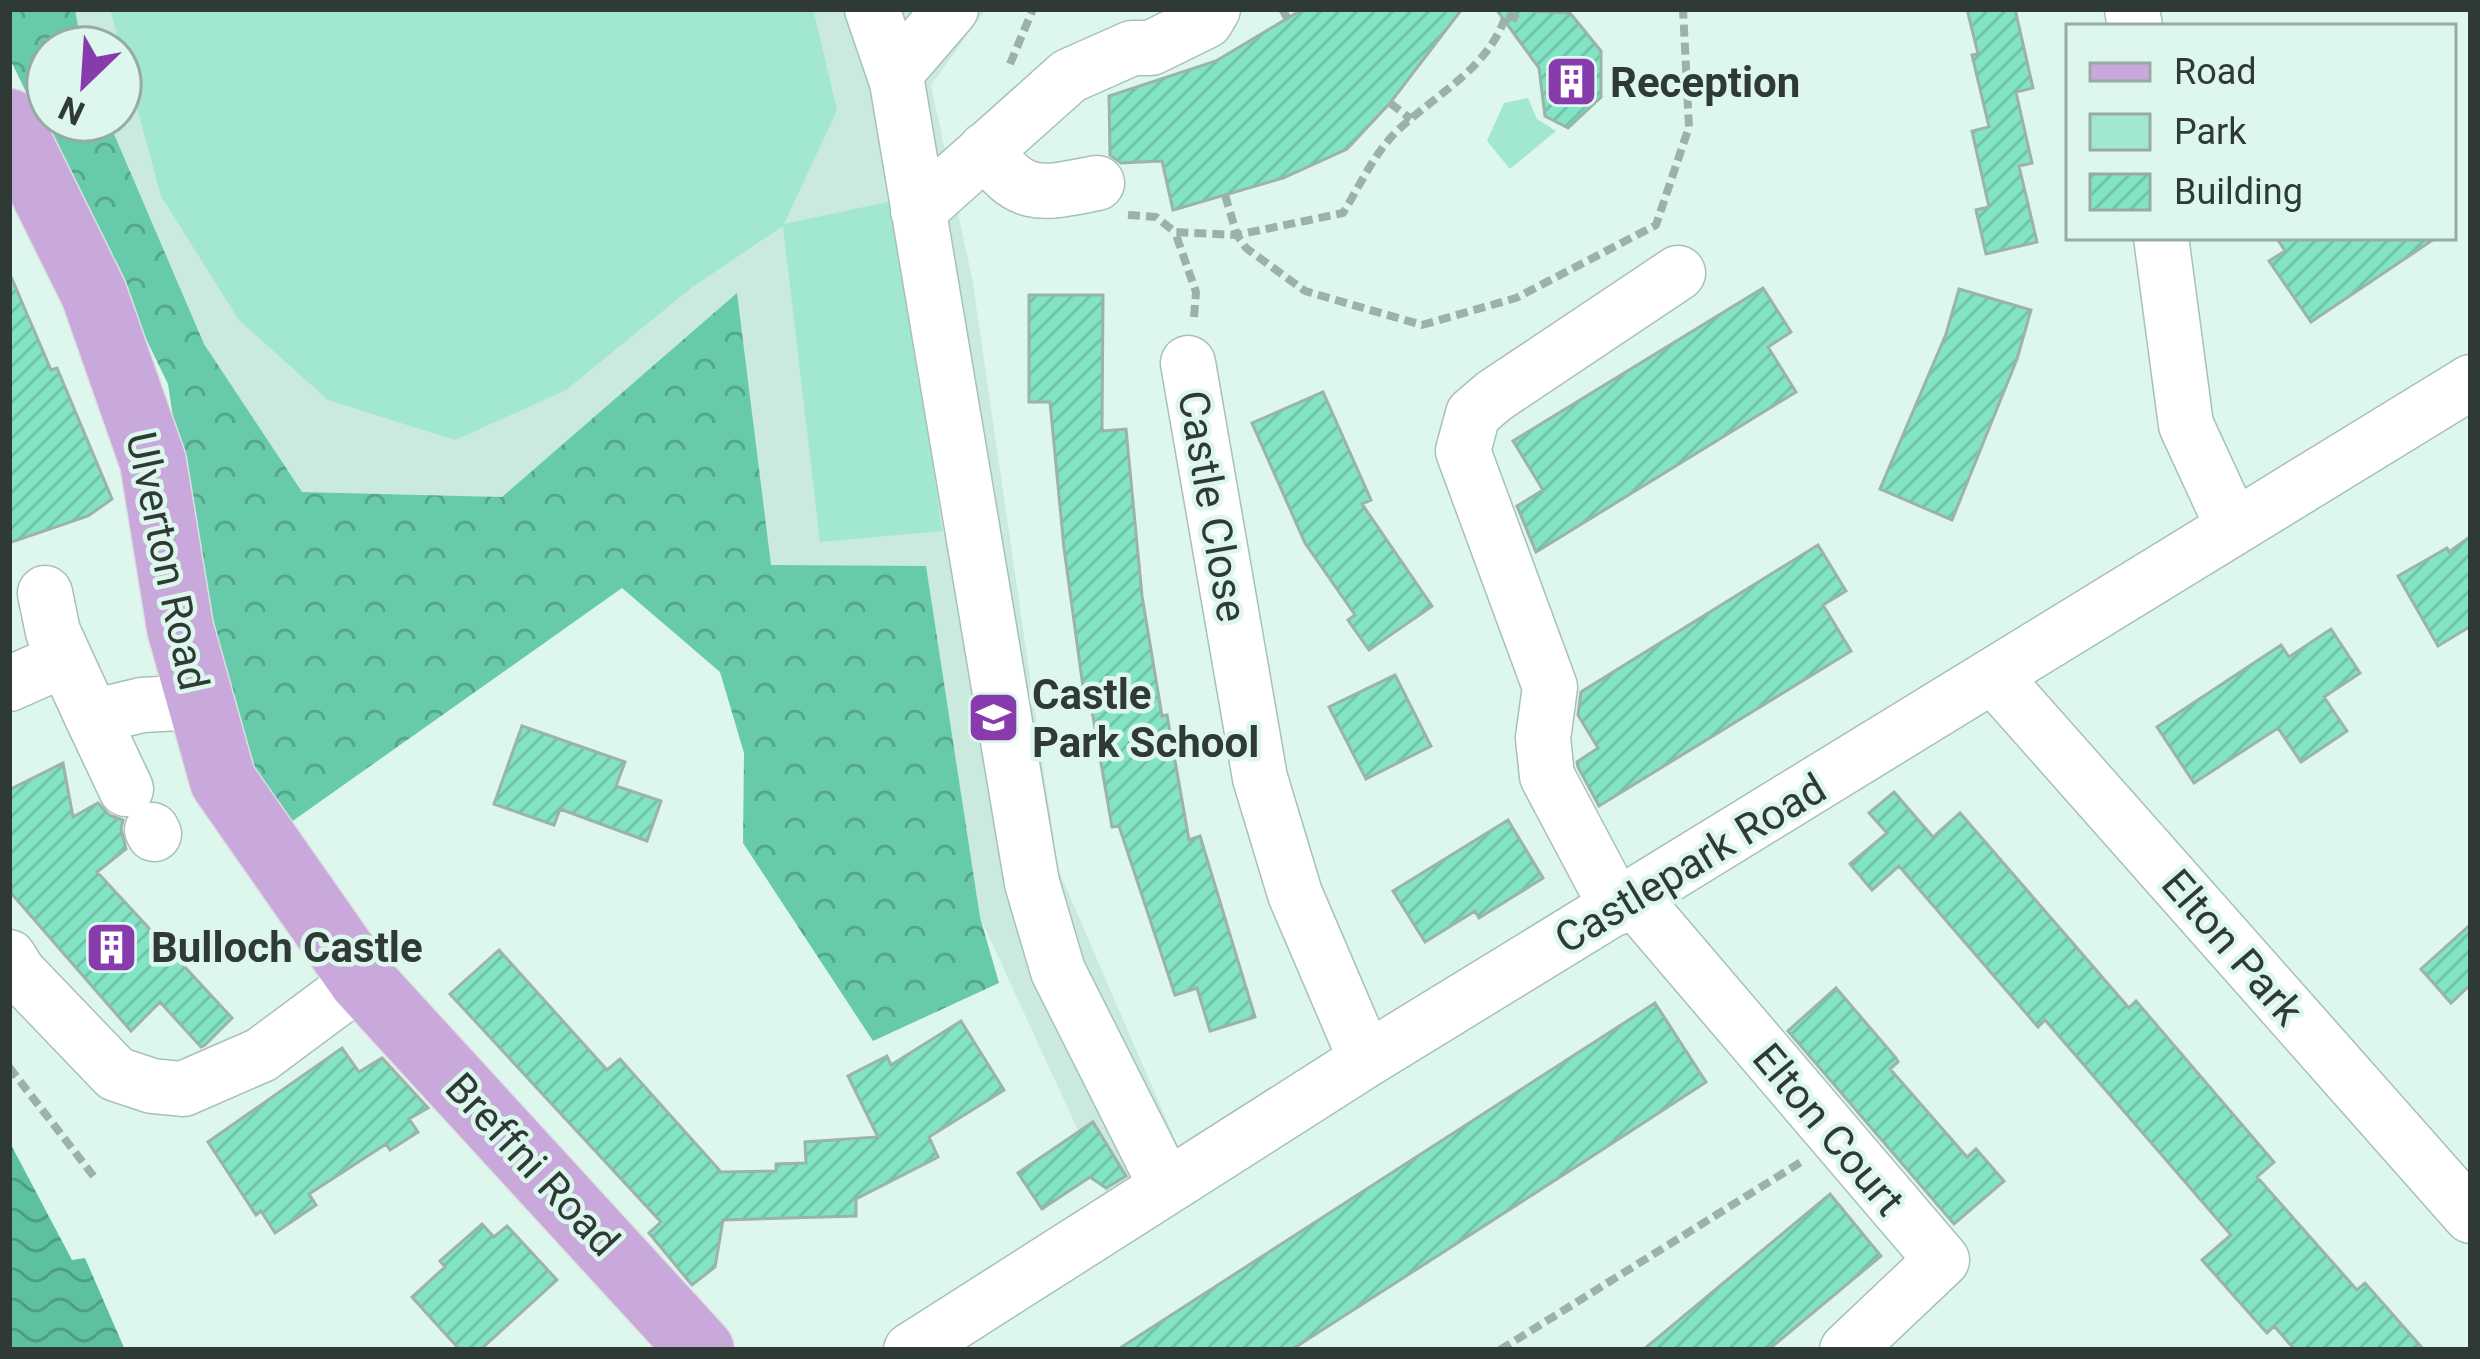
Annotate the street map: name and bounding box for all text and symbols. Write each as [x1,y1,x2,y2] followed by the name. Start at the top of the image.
[24,24,144,144] north arrow
[2066,24,2456,240] legend
[2174,51,2257,93] text: Road
[1543,54,1599,110] building icon: Reception
[1610,58,1800,107] place label: Reception
[53,88,90,133] text: N
[2174,111,2247,153] text: Park
[2174,171,2303,213] text: Building
[1168,387,1257,626] street label: Castle Close
[116,428,219,694] street label: Ulverton Road
[1032,670,1259,767] place label: Castle Park School
[965,690,1021,746] school or university icon: Castle Park School
[1546,763,1834,963] street label: Castlepark Road
[2152,860,2314,1035] street label: Elton Park
[84,919,140,975] building icon: Bulloch Castle
[151,923,423,972] place label: Bulloch Castle
[1743,1034,1914,1225] street label: Elton Court
[436,1063,630,1266] street label: Breffni Road

